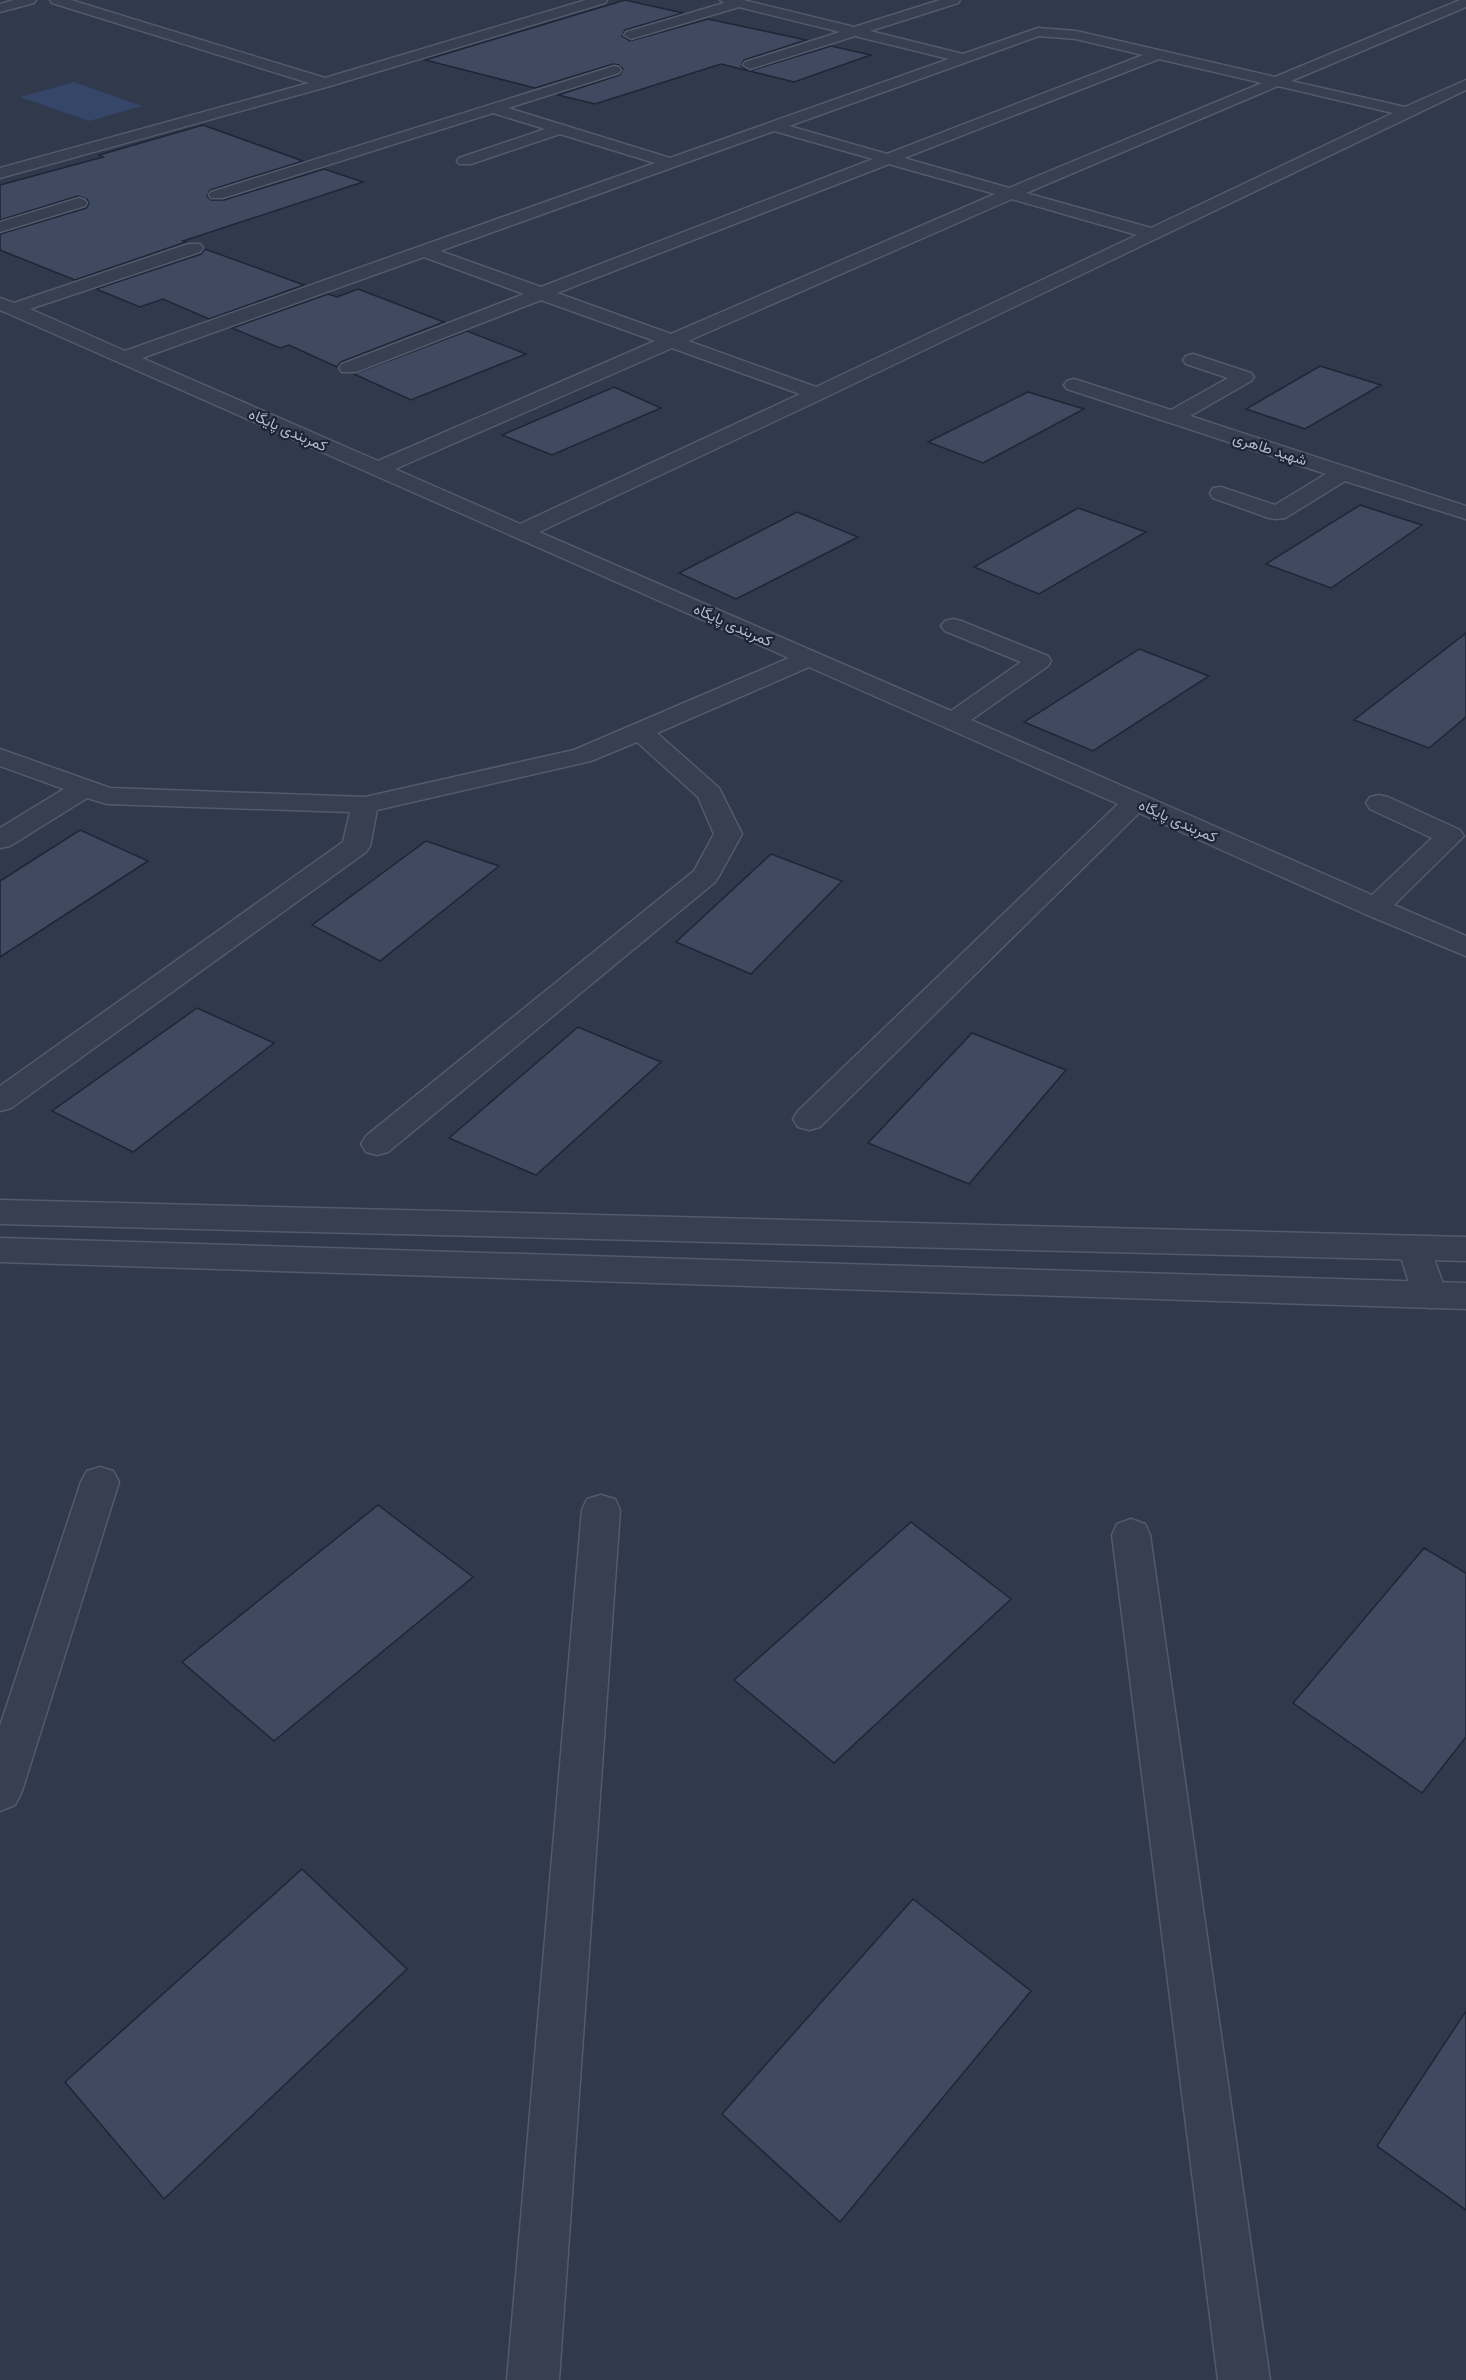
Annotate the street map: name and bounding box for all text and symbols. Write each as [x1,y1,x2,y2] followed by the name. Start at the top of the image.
[245,405,330,456] street label: کمربندی پایگاه
[1230,429,1309,470] street label: شهید طاهری
[690,600,775,651] street label: کمربندی پایگاه
[1135,796,1220,847] street label: کمربندی پایگاه

